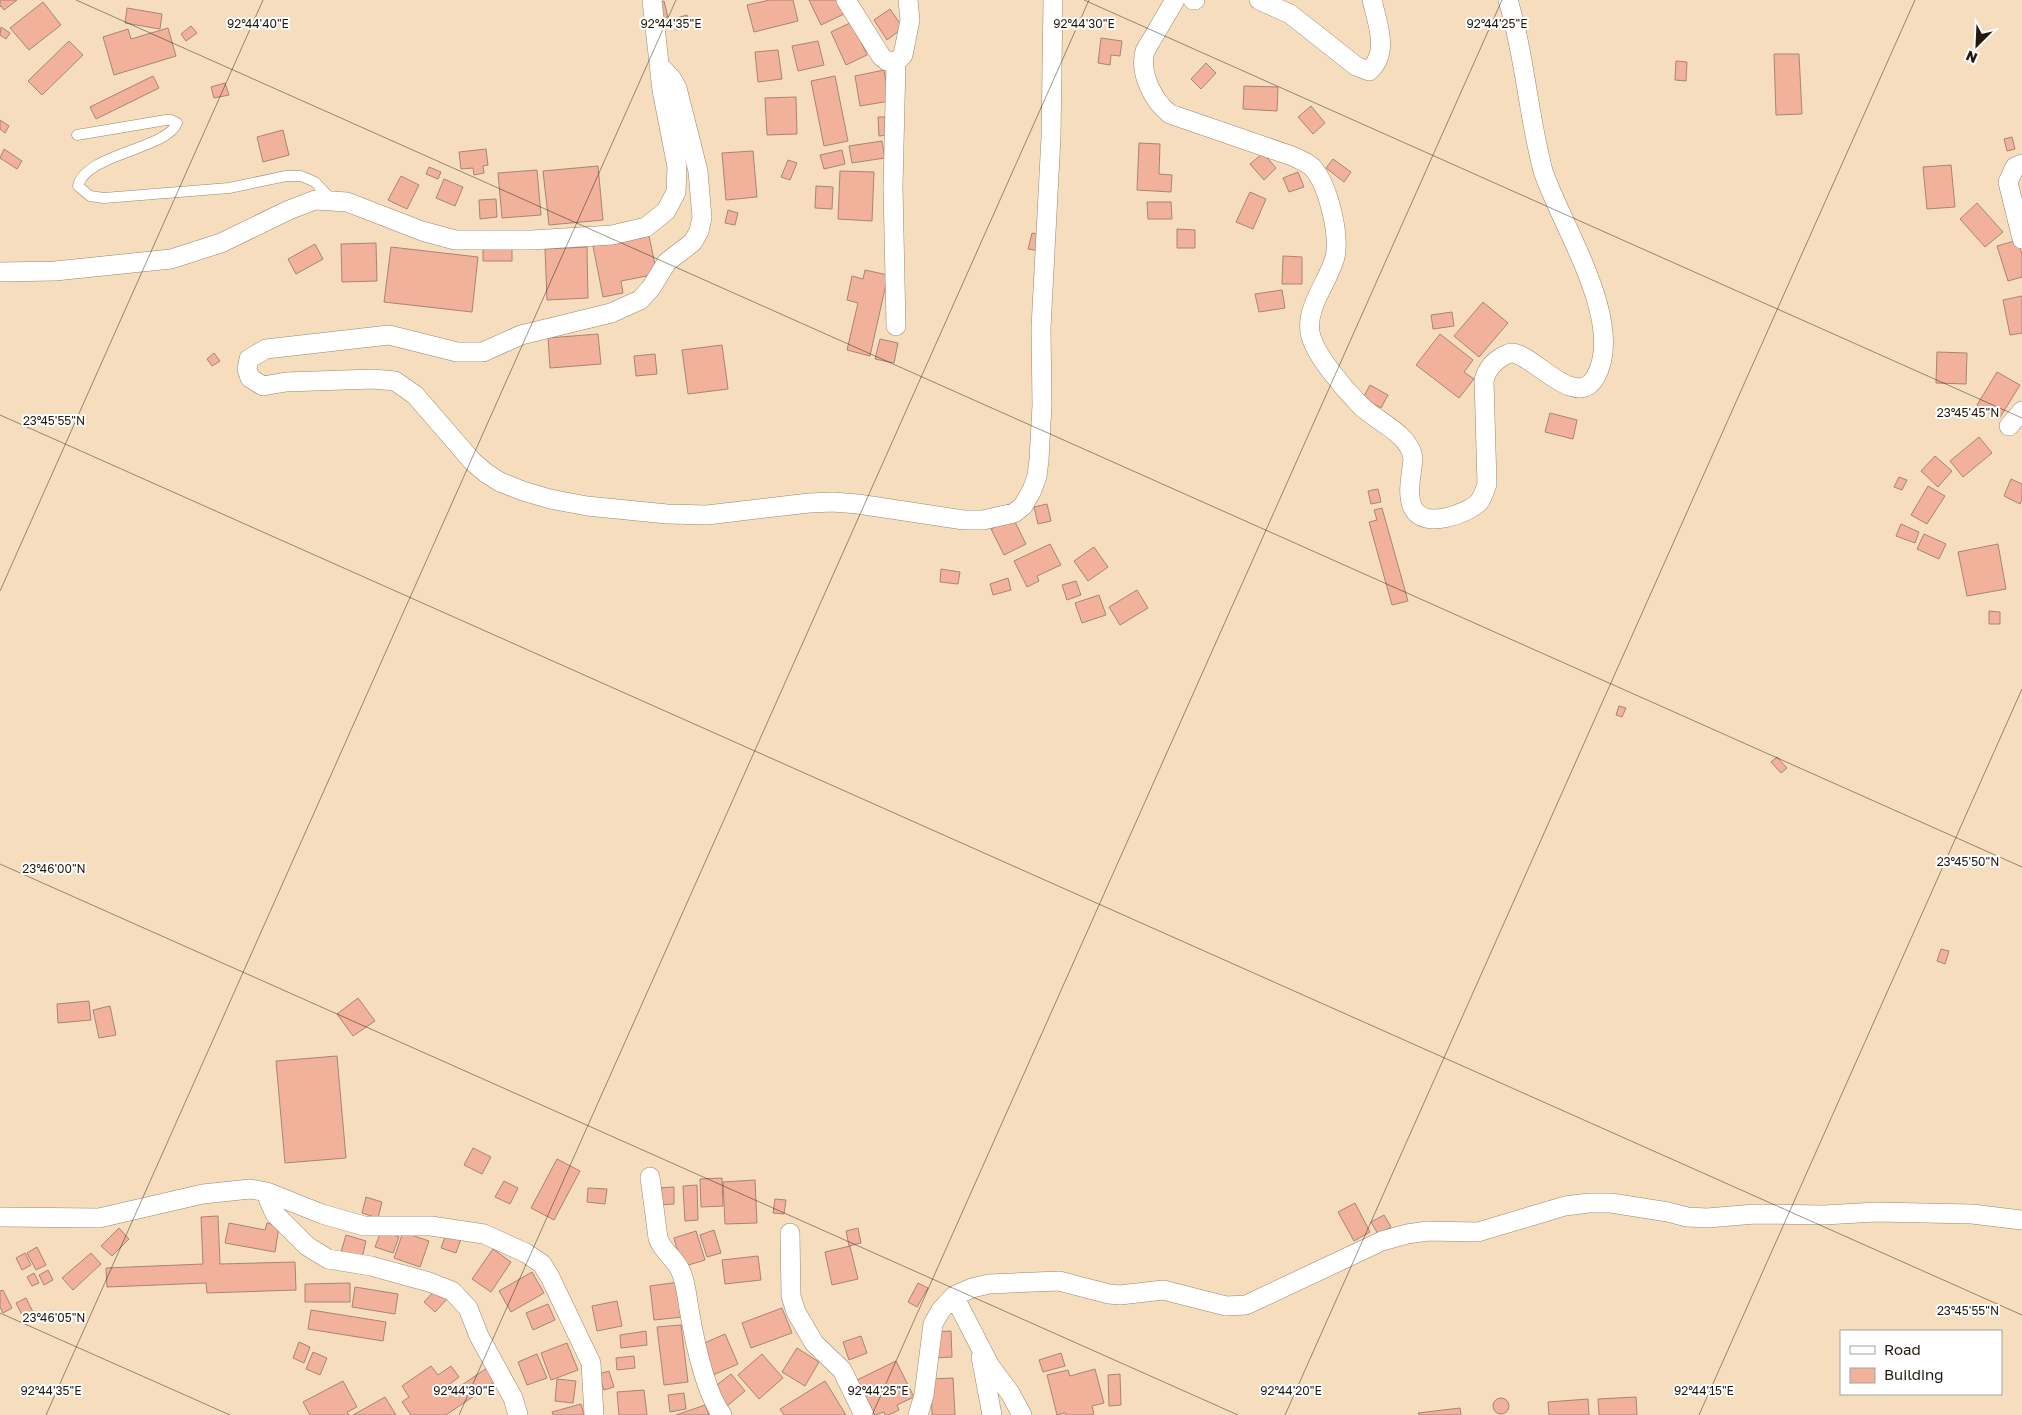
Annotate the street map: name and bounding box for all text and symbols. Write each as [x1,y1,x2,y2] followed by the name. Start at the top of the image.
[227,16,289,31] text: 92°44'40"E
[640,16,702,31] text: 92°44'35"E
[1053,16,1115,31] text: 92°44'30"E
[1466,16,1528,31] text: 92°44'25"E
[1952,20,2002,70] north arrow
[1963,47,1980,67] text: N
[1937,405,1999,420] text: 23°45'45"N
[23,413,85,428] text: 23°45'55"N
[1937,854,1999,869] text: 23°45'50"N
[22,861,86,876] text: 23°46'00"N
[1937,1303,1999,1318] text: 23°45'55"N
[22,1310,86,1325] text: 23°46'05"N
[1840,1330,2002,1395] legend
[1884,1340,1921,1358] text: Road
[1884,1365,1944,1383] text: Building
[20,1383,82,1398] text: 92°44'35"E
[433,1383,495,1398] text: 92°44'30"E
[847,1383,909,1398] text: 92°44'25"E
[1260,1383,1322,1398] text: 92°44'20"E
[1674,1383,1734,1398] text: 92°44'15"E

